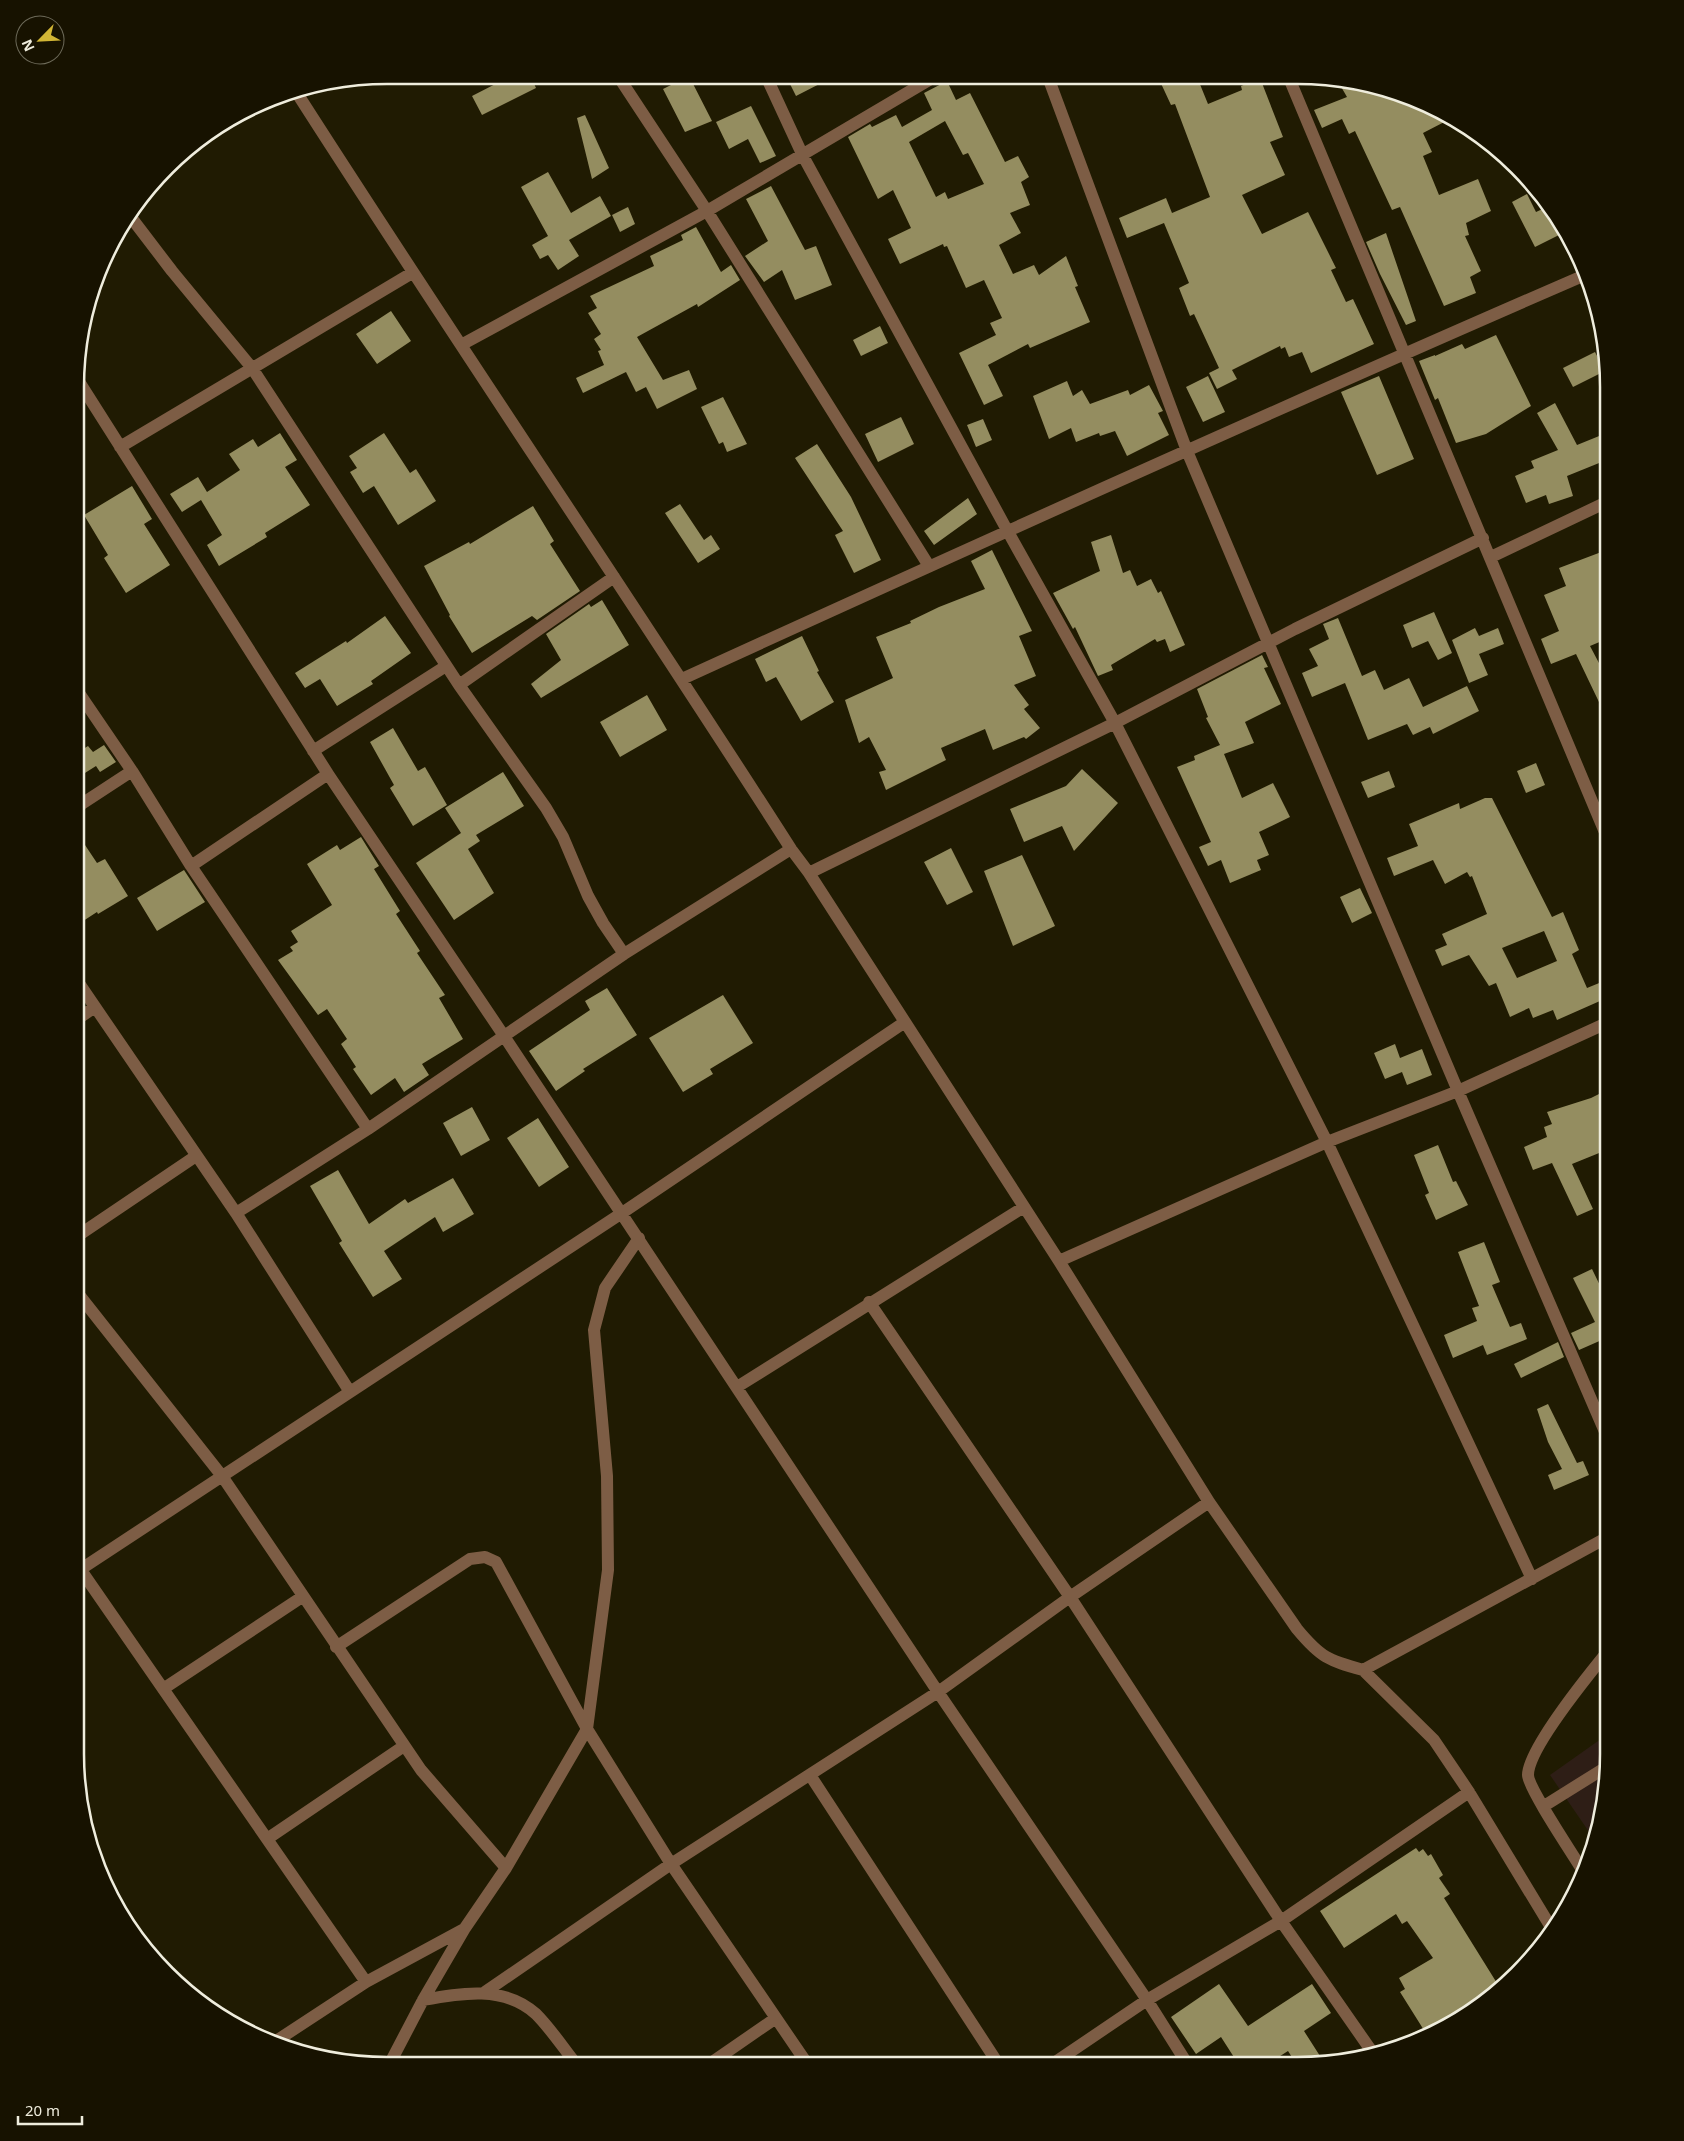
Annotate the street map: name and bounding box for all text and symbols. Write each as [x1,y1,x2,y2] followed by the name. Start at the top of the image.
[15,15,65,65] north arrow
[17,36,39,55] text: N
[18,2094,81,2126] scale bar
[25,2100,60,2120] text: 20 m

